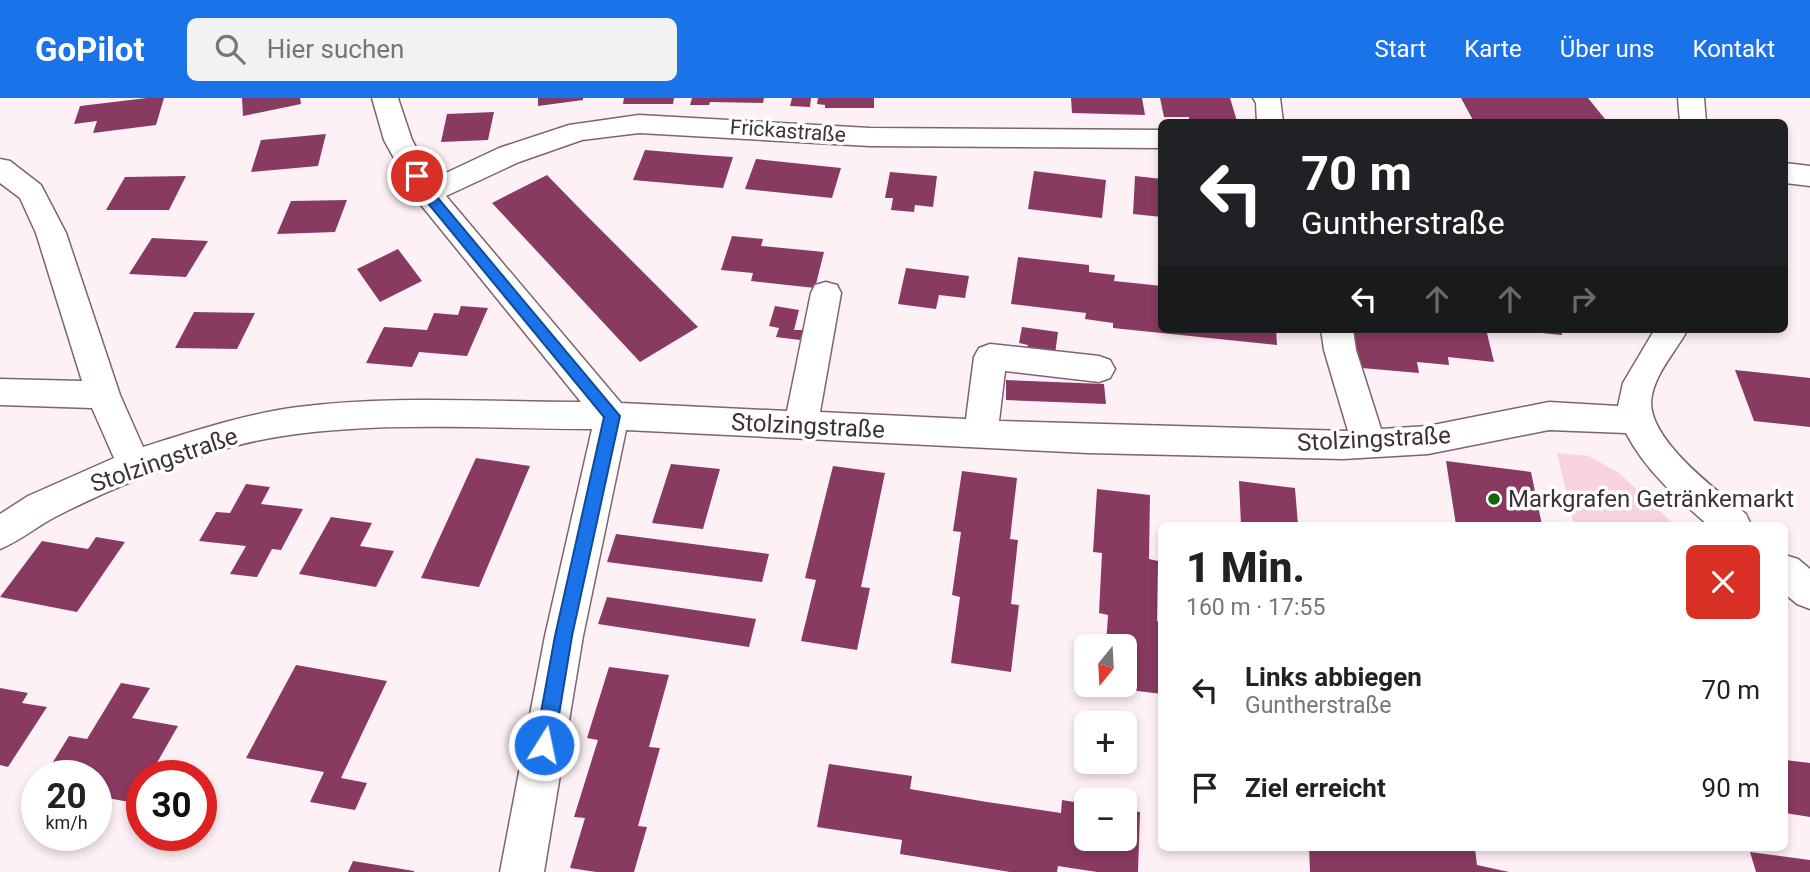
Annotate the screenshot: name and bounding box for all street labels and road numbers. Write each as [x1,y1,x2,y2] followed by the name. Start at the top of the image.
[729,115,847,147] street label: Frickastraße
[730,408,886,444] street label: Stolzingstraße
[1296,421,1452,457] street label: Stolzingstraße
[87,422,241,498] street label: Stolzingstraße

